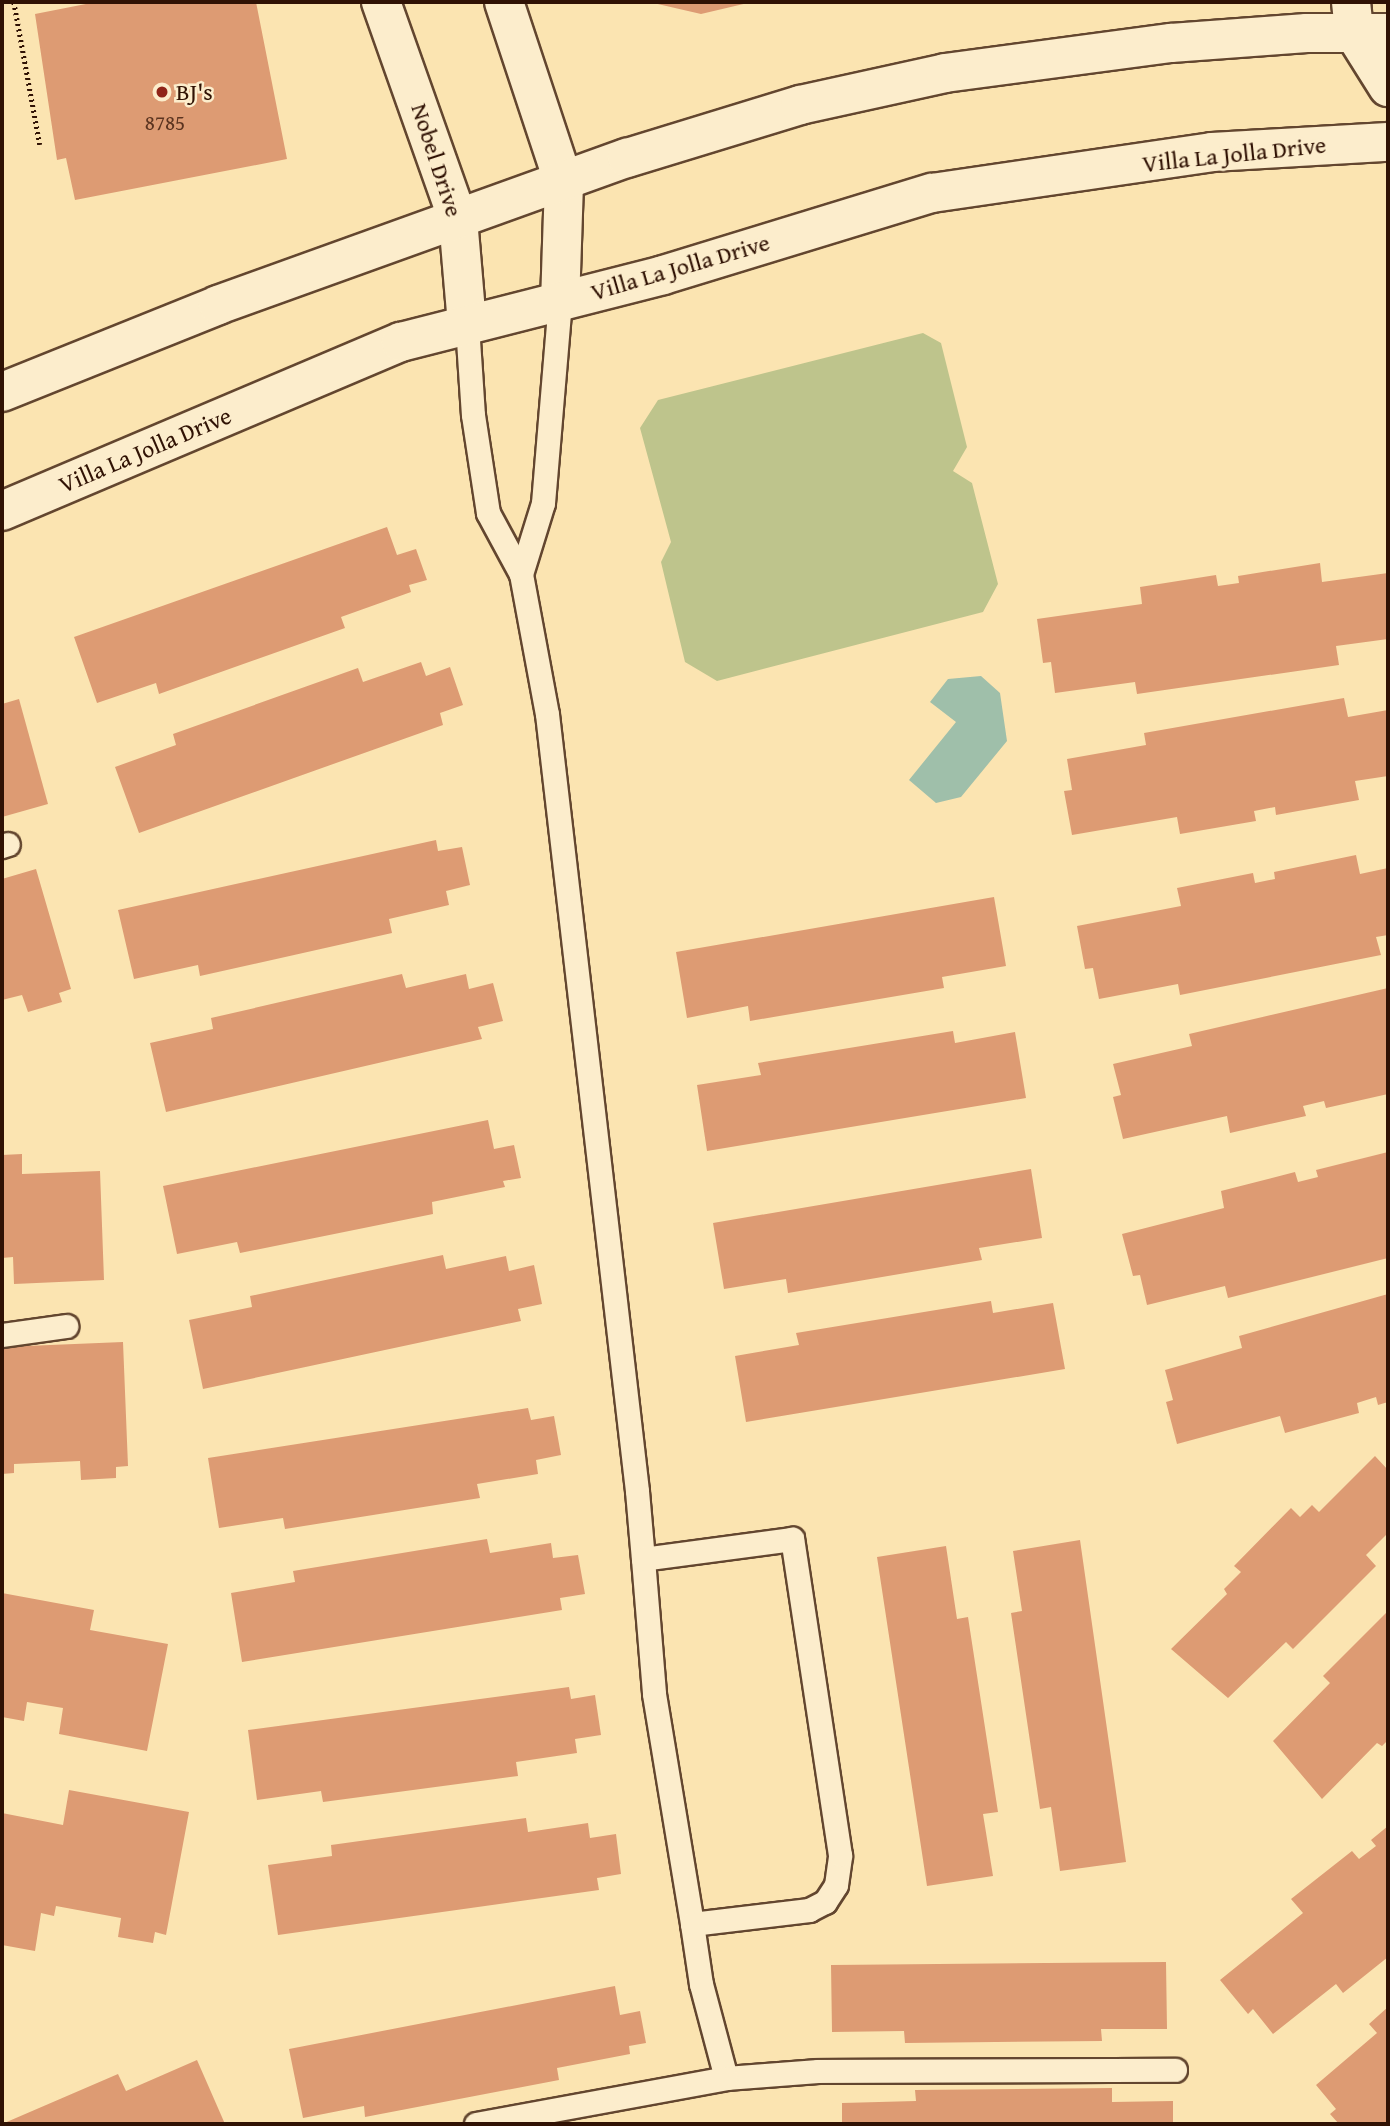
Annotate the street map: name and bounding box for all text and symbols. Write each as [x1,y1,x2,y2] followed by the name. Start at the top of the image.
[176,78,213,106] place label: BJ's
[154,84,170,100] marker: BJ's
[405,100,469,220] street label: Nobel Drive
[145,110,185,136] house number: 8785
[1141,130,1327,178] street label: Villa La Jolla Drive
[587,228,773,306] street label: Villa La Jolla Drive
[54,401,236,499] street label: Villa La Jolla Drive

